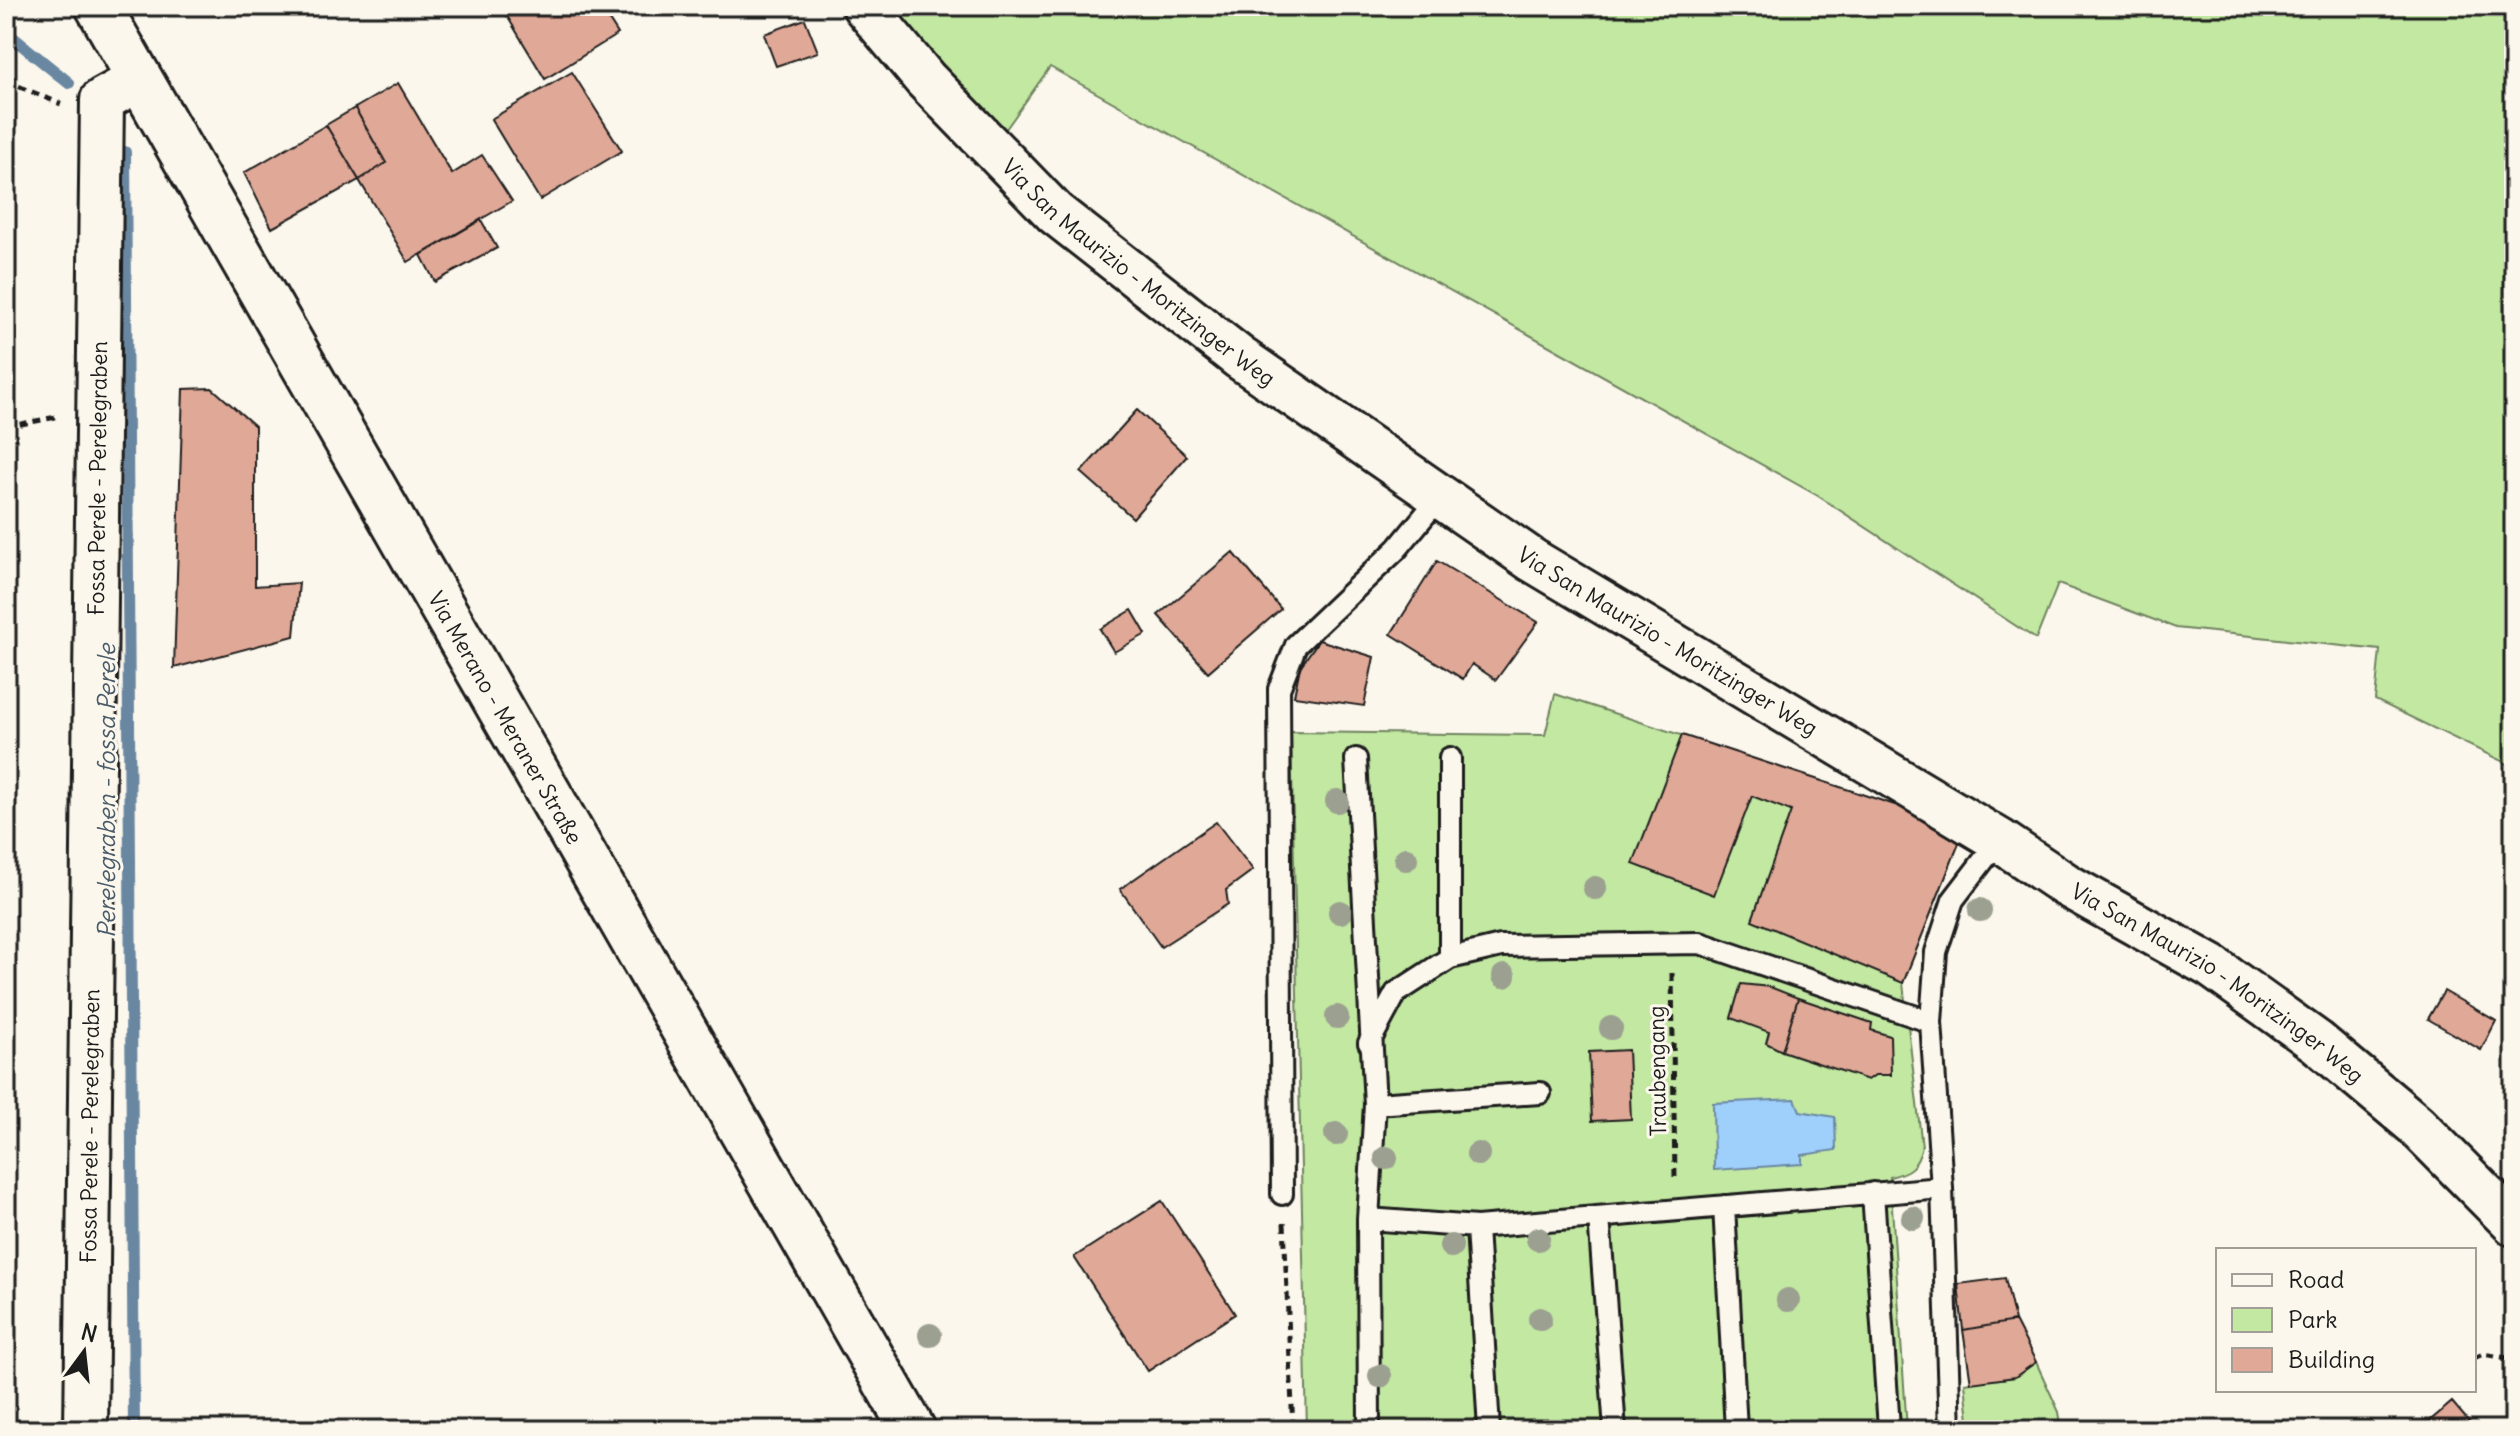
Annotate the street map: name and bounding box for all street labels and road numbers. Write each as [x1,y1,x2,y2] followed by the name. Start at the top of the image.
[996,153,1281,392] street label: Via San Maurizio - Moritzinger Weg
[82,341,113,615] street label: Fossa Perele - Perelegraben
[1512,540,1823,742] street label: Via San Maurizio - Moritzinger Weg
[422,586,589,849] street label: Via Merano - Meraner Straße
[2066,877,2370,1089] street label: Via San Maurizio - Moritzinger Weg
[74,989,105,1263] street label: Fossa Perele - Perelegraben
[1642,1005,1672,1137] street label: Traubengang

